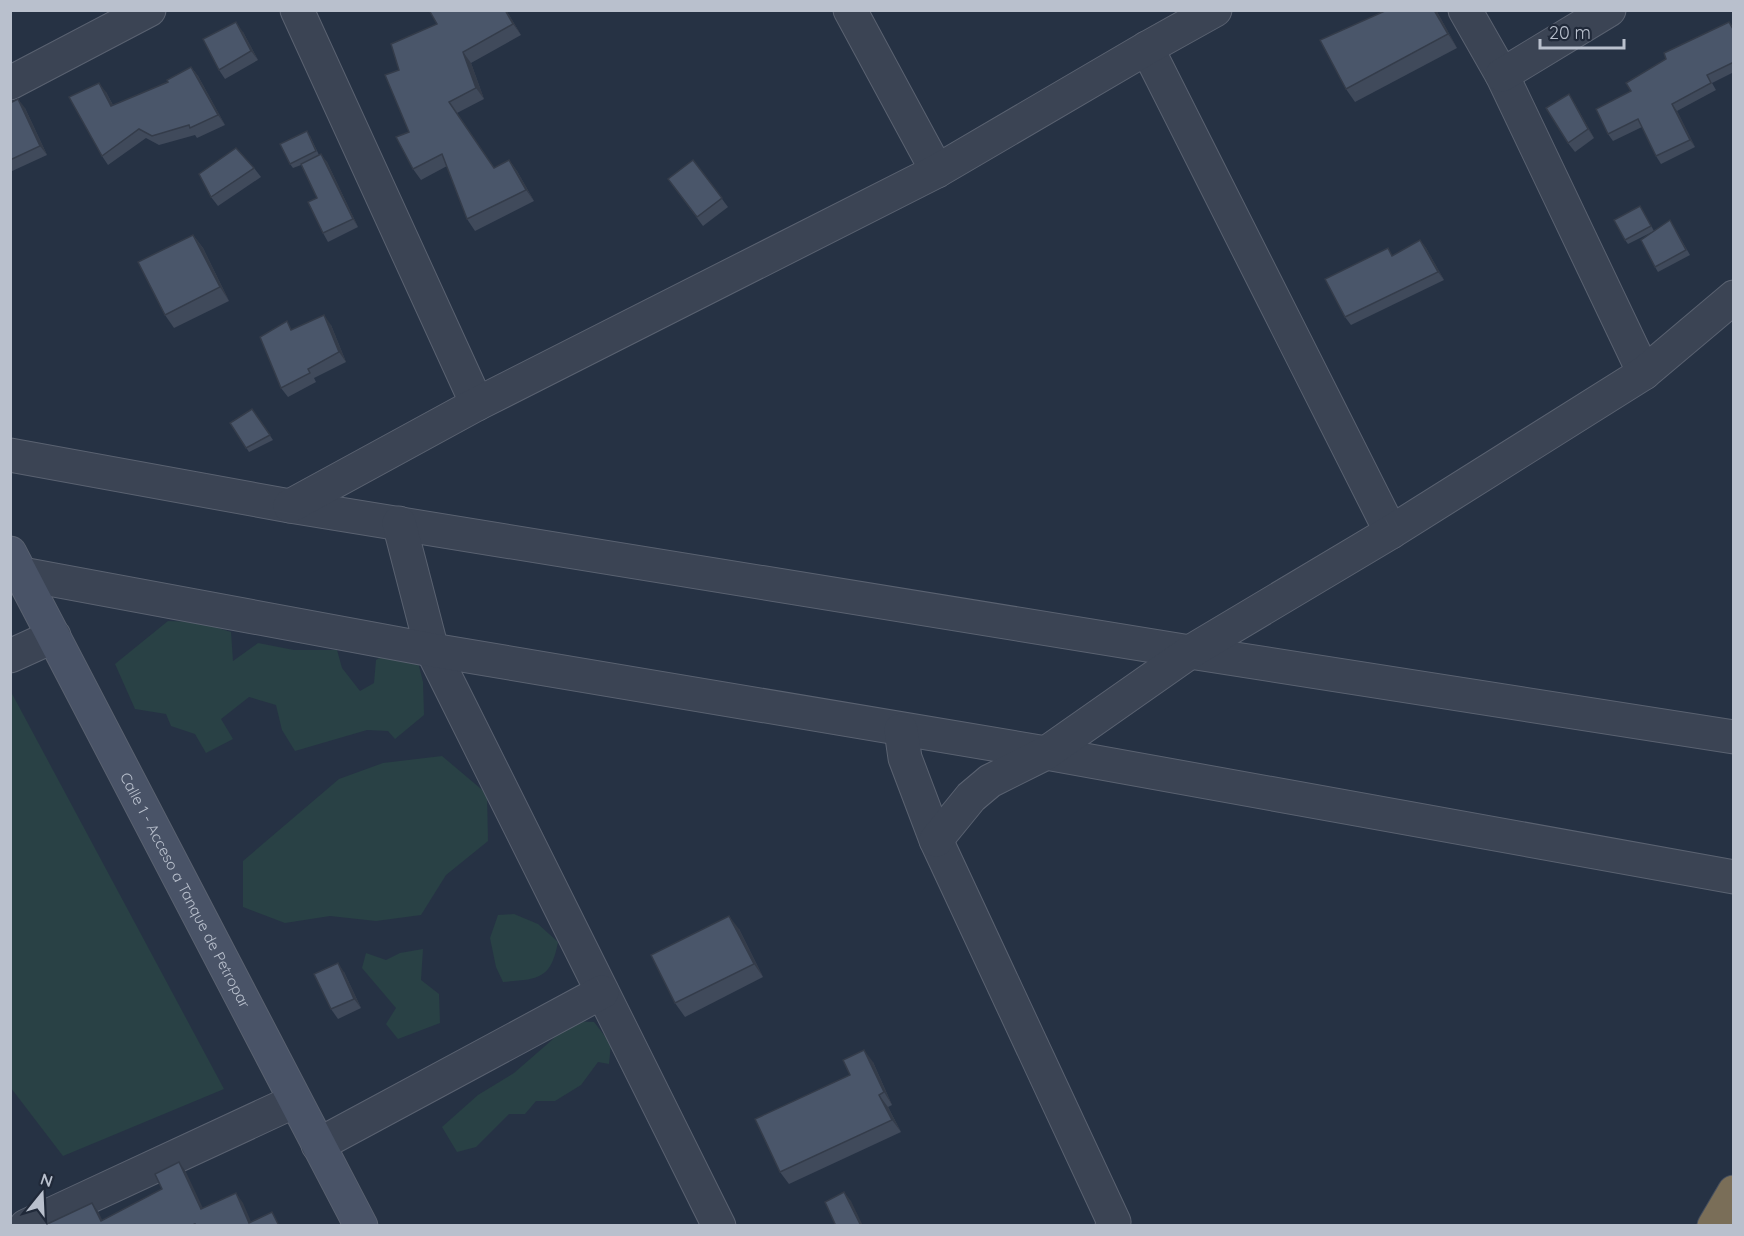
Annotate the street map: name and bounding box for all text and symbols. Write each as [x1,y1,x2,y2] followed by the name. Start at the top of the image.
[1540,12,1624,50] scale bar
[1549,21,1591,44] text: 20 m
[116,769,255,1011] street label: Calle 1 - Acceso a Tanque de Petropar
[12,1164,72,1224] north arrow
[38,1168,55,1191] text: N

